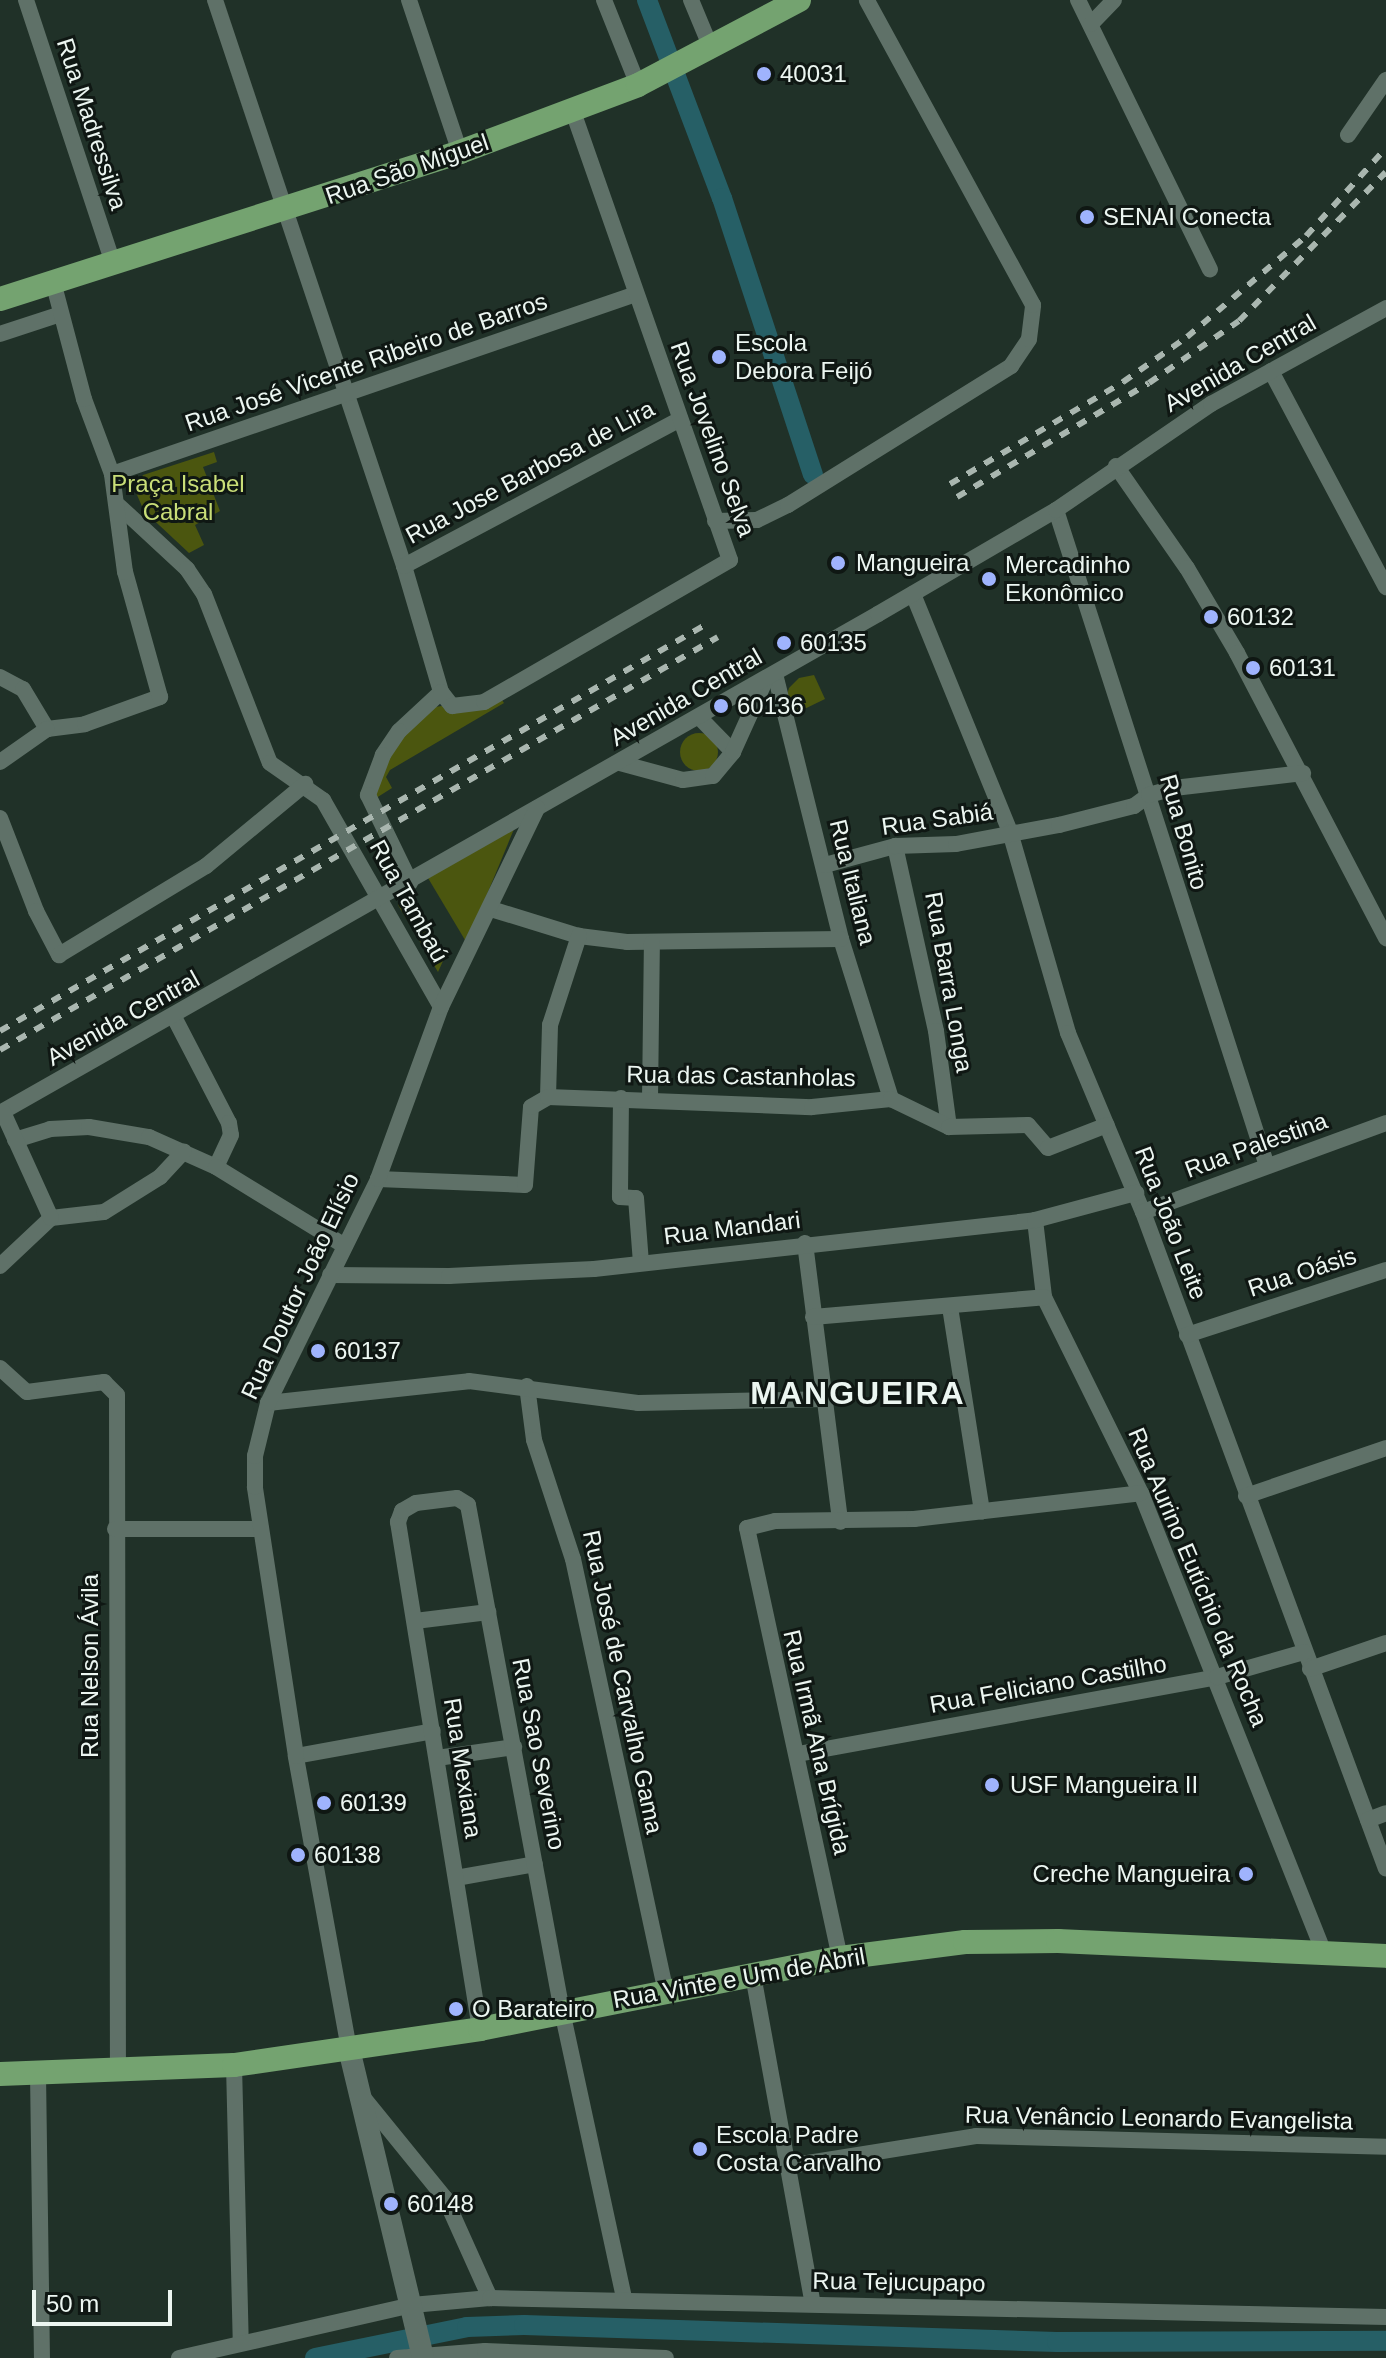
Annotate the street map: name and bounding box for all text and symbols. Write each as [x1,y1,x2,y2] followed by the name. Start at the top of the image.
[51,35,133,213] street label: Rua Madressilva
[780,60,847,88] place label: 40031
[755,65,773,83] marker: 40031
[322,128,492,210] street label: Rua São Miguel
[1103,203,1271,231] place label: SENAI Conecta
[1078,208,1096,226] marker: SENAI Conecta
[181,286,551,438] street label: Rua José Vicente Ribeiro de Barros
[1159,308,1321,418] street label: Avenida Central
[735,329,872,385] place label: Escola Debora Feijó
[664,338,762,540] street label: Rua Jovelino Selva
[710,348,728,366] marker: Escola Debora Feijó
[401,394,659,550] street label: Rua Jose Barbosa de Lira
[111,470,245,526] park label: Praça Isabel Cabral
[856,549,969,577] place label: Mangueira
[1005,551,1130,607] place label: Mercadinho Ekonômico
[827,552,849,574] marker: Mangueira
[980,570,998,588] marker: Mercadinho Ekonômico
[1227,603,1294,631] place label: 60132
[1202,608,1220,626] marker: 60132
[800,629,867,657] place label: 60135
[775,634,793,652] marker: 60135
[605,642,767,752] street label: Avenida Central
[1269,654,1336,682] place label: 60131
[1244,659,1262,677] marker: 60131
[737,692,804,720] place label: 60136
[712,697,730,715] marker: 60136
[1154,771,1214,893] street label: Rua Bonito
[880,797,994,841] street label: Rua Sabiá
[824,816,882,948] street label: Rua Italiana
[363,835,455,967] street label: Rua Tambaú
[919,889,979,1075] street label: Rua Barra Longa
[42,964,204,1072] street label: Avenida Central
[626,1060,856,1092] street label: Rua das Castanholas
[1181,1106,1331,1184] street label: Rua Palestina
[1129,1142,1213,1304] street label: Rua João Leite
[235,1168,365,1404] street label: Rua Doutor João Elísio
[662,1205,802,1251] street label: Rua Mandari
[1244,1241,1360,1303] street label: Rua Oásis
[334,1337,401,1365] place label: 60137
[309,1342,327,1360] marker: 60137
[750,1374,966,1412] district label: MANGUEIRA
[1122,1423,1274,1731] street label: Rua Aurino Eutíchio da Rocha
[577,1528,669,1836] street label: Rua José de Carvalho Gama
[76,1574,104,1758] street label: Rua Nelson Ávila
[777,1626,857,1858] street label: Rua Irmã Ana Brígida
[927,1649,1169,1719] street label: Rua Feliciano Castilho
[506,1656,572,1852] street label: Rua Sao Severino
[438,1696,488,1840] street label: Rua Mexiana
[1010,1771,1198,1799] place label: USF Mangueira II
[981,1774,1003,1796] marker: USF Mangueira II
[340,1789,407,1817] place label: 60139
[315,1794,333,1812] marker: 60139
[314,1841,381,1869] place label: 60138
[289,1846,307,1864] marker: 60138
[1033,1860,1230,1888] place label: Creche Mangueira
[1237,1865,1255,1883] marker: Creche Mangueira
[610,1942,868,2014] street label: Rua Vinte e Um de Abril
[472,1995,595,2023] place label: O Barateiro
[447,2000,465,2018] marker: O Barateiro
[965,2100,1353,2136] street label: Rua Venâncio Leonardo Evangelista
[716,2121,881,2177] place label: Escola Padre Costa Carvalho
[691,2140,709,2158] marker: Escola Padre Costa Carvalho
[407,2190,474,2218] place label: 60148
[382,2195,400,2213] marker: 60148
[812,2266,986,2298] street label: Rua Tejucupapo
[36,2274,176,2324] scale bar
[46,2290,99,2317] text: 50 m

